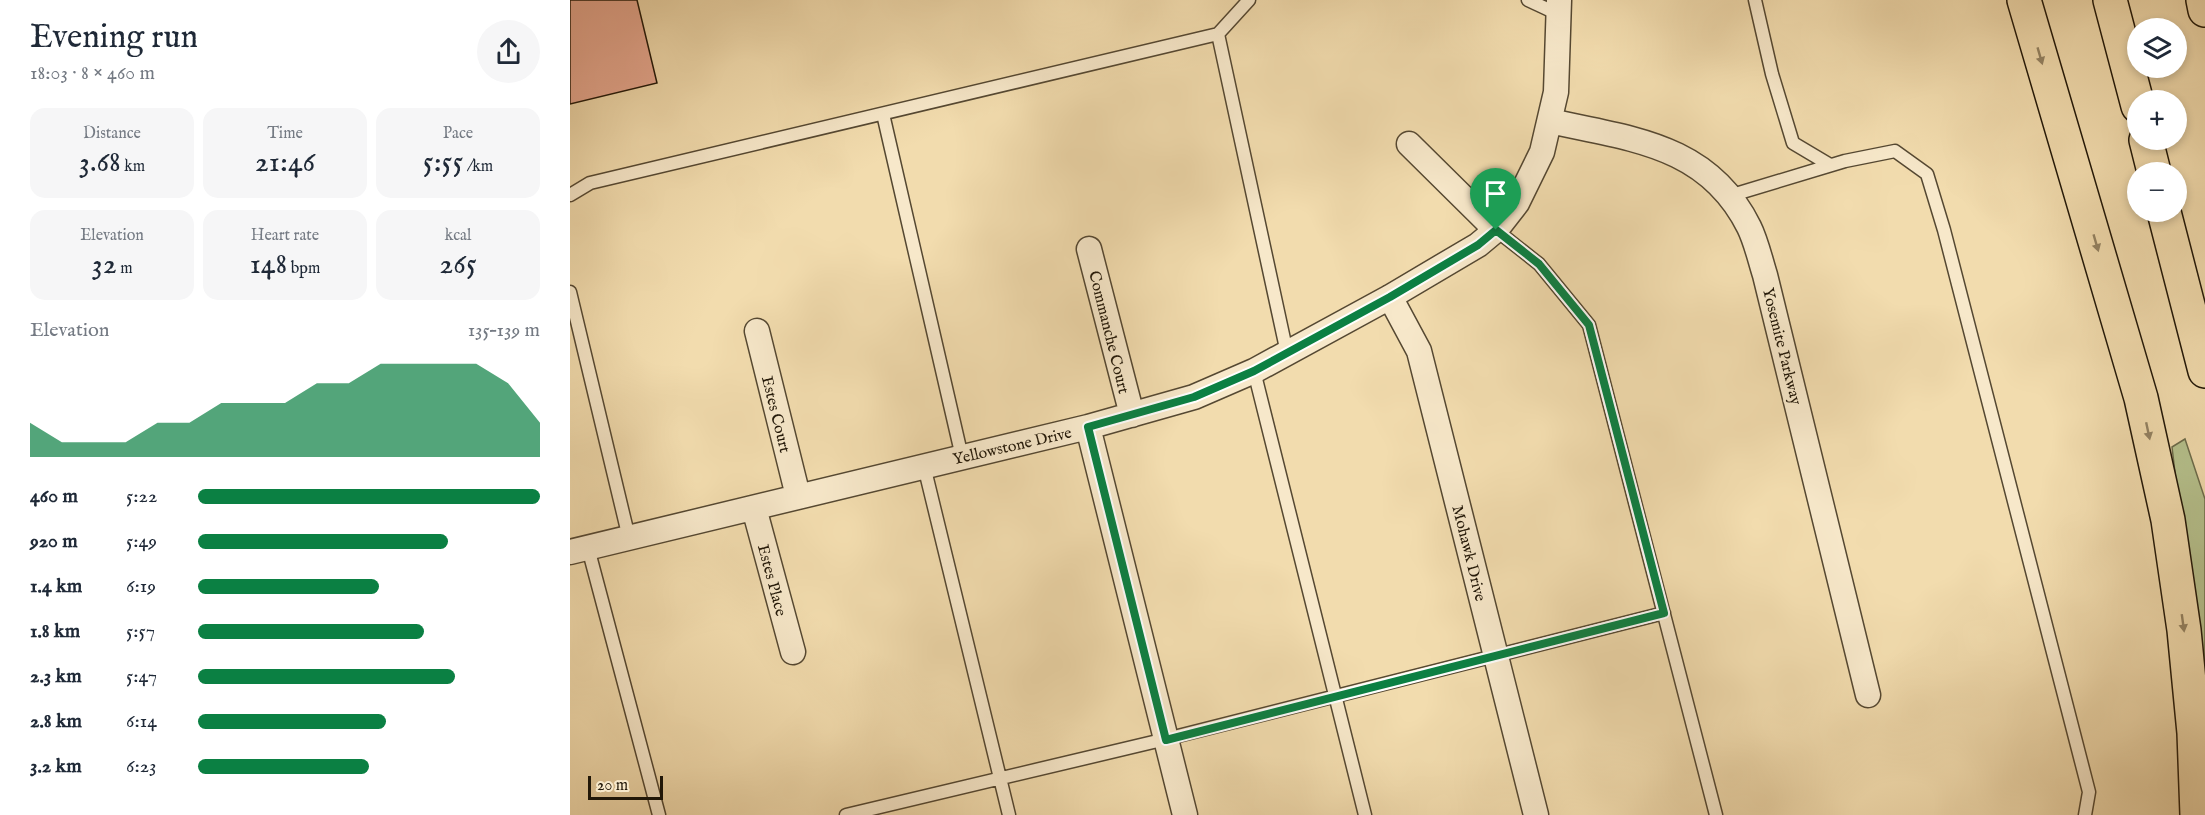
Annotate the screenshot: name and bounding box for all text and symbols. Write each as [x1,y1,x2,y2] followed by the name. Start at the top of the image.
[30,17,198,59] text: Evening run
[2127,18,2187,222] map controls
[2127,18,2187,78] button: layers
[477,20,540,83] button: share
[2036,47,2046,65] one-way arrow
[30,61,155,86] text: 18:03 · 8 × 460 m
[2127,90,2187,150] button: +
[83,124,141,144] text: Distance
[267,124,303,144] text: Time
[443,124,473,144] text: Pace
[79,144,121,182] text: 3.68
[255,144,315,182] text: 21:46
[423,144,463,182] text: 5:55
[121,157,145,177] text: km
[463,157,493,177] text: /km
[2127,162,2187,222] button: −
[1470,168,1521,230] pin
[1479,177,1512,210] icon: arrive
[80,226,144,246] text: Elevation
[251,226,319,246] text: Heart rate
[445,226,471,246] text: kcal
[2092,234,2101,252] one-way arrow
[91,246,117,284] text: 32
[250,246,287,284] text: 148
[439,246,477,284] text: 265
[117,259,133,279] text: m
[287,259,320,279] text: bpm
[1083,269,1133,397] street label: Commanche Court
[1757,286,1805,407] street label: Yosemite Parkway
[30,318,109,343] text: Elevation
[468,318,540,343] text: 135–139 m
[756,374,794,455] street label: Estes Court
[2144,422,2154,440] one-way arrow
[951,424,1074,470] street label: Yellowstone Drive
[30,484,78,509] text: 460 m
[126,484,157,509] text: 5:22
[1446,503,1490,604] street label: Mohawk Drive
[30,529,78,554] text: 920 m
[126,529,157,554] text: 5:49
[752,542,790,619] street label: Estes Place
[30,574,82,599] text: 1.4 km
[126,574,156,599] text: 6:19
[2178,613,2187,632] one-way arrow
[30,619,80,644] text: 1.8 km
[126,619,155,644] text: 5:57
[30,664,82,689] text: 2.3 km
[126,664,157,689] text: 5:47
[30,709,82,734] text: 2.8 km
[126,709,157,734] text: 6:14
[30,754,82,779] text: 3.2 km
[126,754,157,779] text: 6:23
[588,773,663,800] scale bar
[597,776,628,796] text: 20 m

